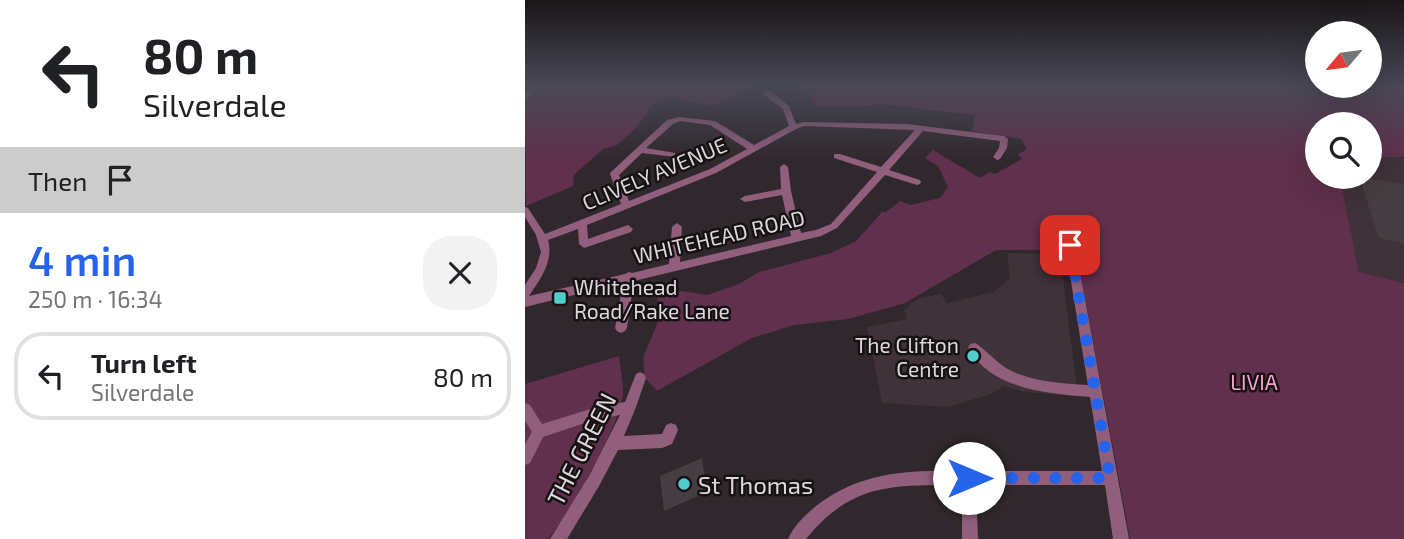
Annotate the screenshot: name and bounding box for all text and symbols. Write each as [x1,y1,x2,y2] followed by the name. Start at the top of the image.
[1305,21,1383,98] north arrow
[1305,21,1382,189] map controls
[143,25,258,84] text: 80 m
[28,28,119,119] icon: left
[143,85,287,123] text: Silverdale
[1305,112,1382,189] button: search
[578,131,730,215] street label: CLIVELY AVENUE
[101,161,139,199] icon: arrive
[28,165,87,196] text: Then
[631,204,807,268] street label: WHITEHEAD ROAD
[1040,215,1100,275] pin
[1051,226,1089,264] icon: arrive
[28,234,137,284] text: 4 min
[423,236,497,310] button: close
[574,274,730,323] place label: Whitehead Road/Rake Lane
[28,285,163,313] text: 250 m · 16:34
[552,290,568,306] marker: Whitehead Road/Rake Lane
[855,332,959,381] place label: The Clifton Centre
[91,347,197,378] text: Turn left
[965,348,981,364] marker: The Clifton Centre
[32,357,70,395] icon: left
[433,361,493,392] text: 80 m
[1230,369,1278,394] park label: LIVIA
[91,378,194,406] text: Silverdale
[540,388,622,510] street label: THE GREEN
[932,441,1006,515] position arrow
[698,470,813,499] place label: St Thomas
[676,476,692,492] marker: St Thomas

